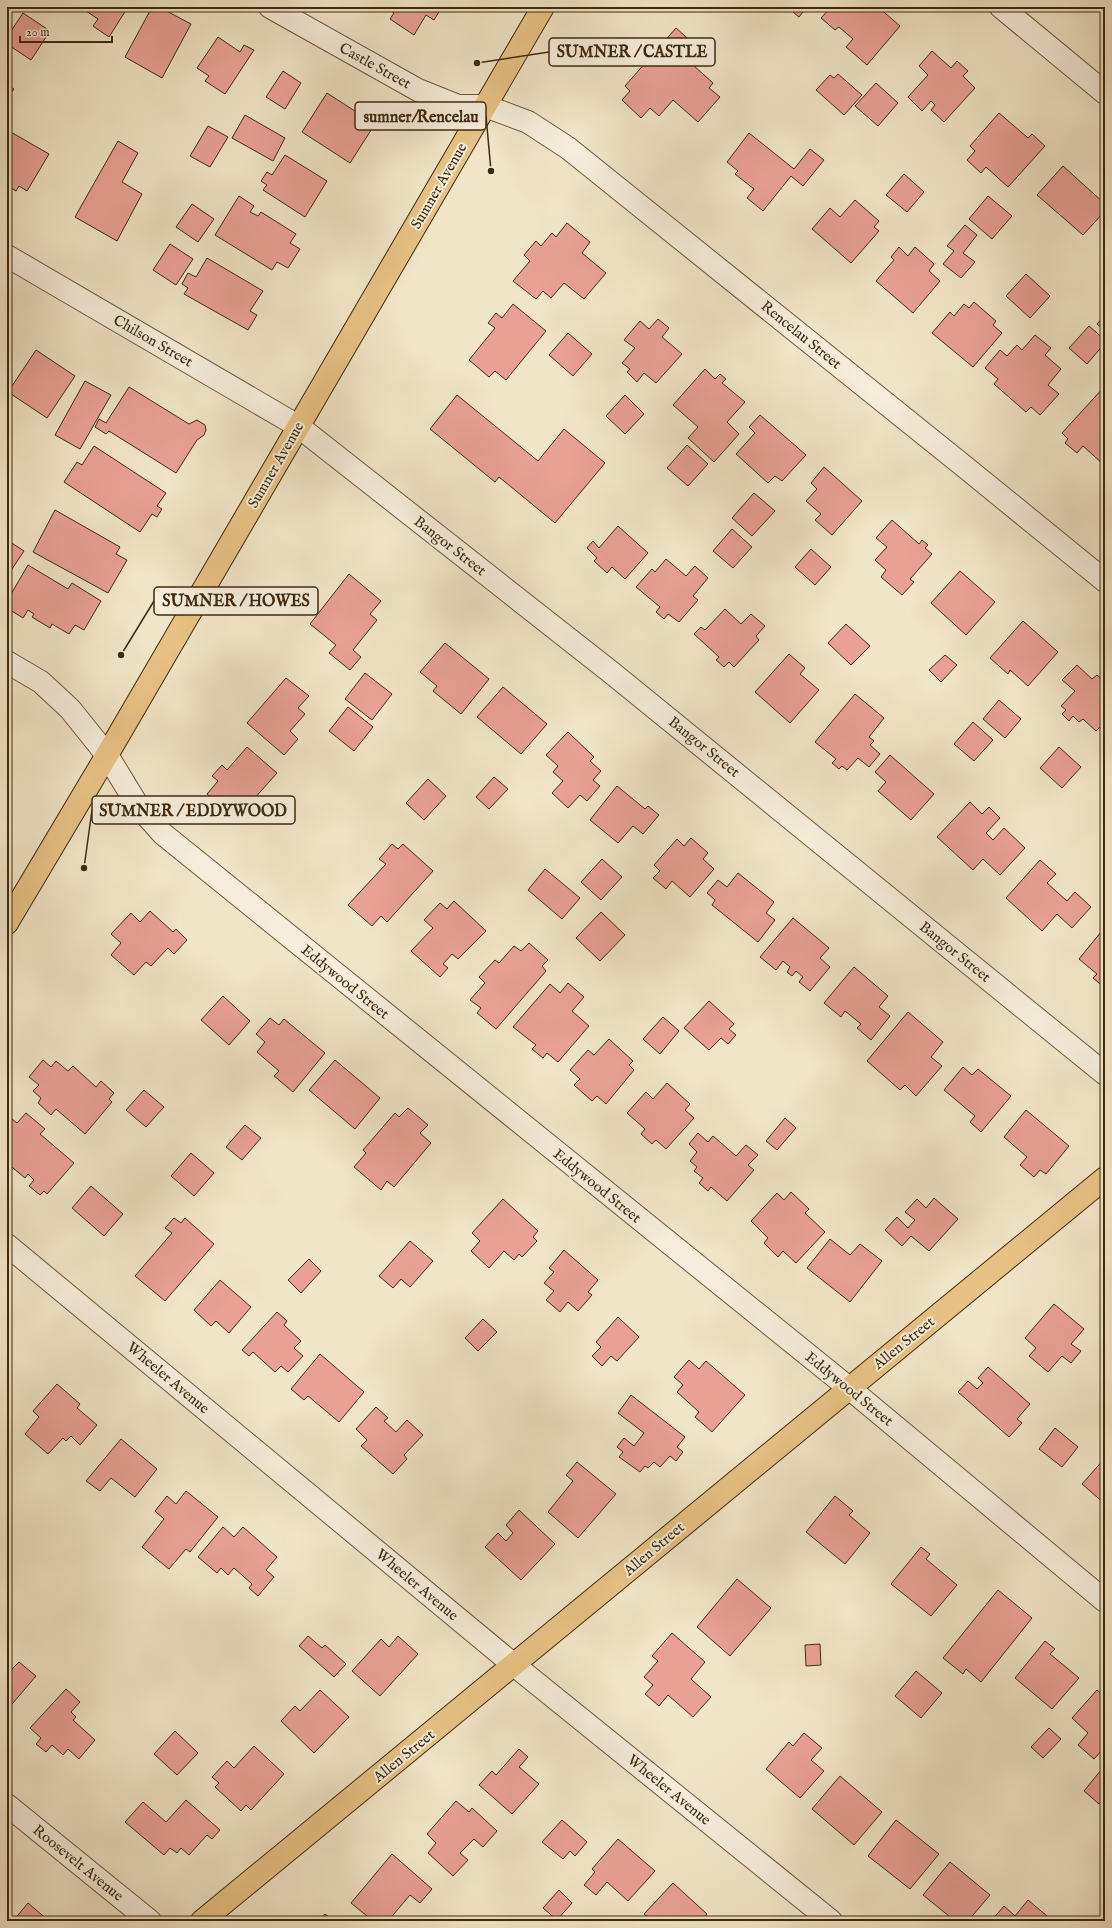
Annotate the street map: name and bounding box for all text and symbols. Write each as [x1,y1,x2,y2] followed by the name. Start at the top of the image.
[20,18,112,44] scale bar
[26,25,49,40] text: 20 m
[549,38,715,66] callout: SUMNER / CASTLE
[336,39,414,93] street label: Castle Street
[557,43,707,63] text: SUMNER / CASTLE
[355,102,486,130] callout: sumner/Rencelau
[363,108,479,128] text: sumner/Rencelau
[407,139,471,233] street label: Sumner Avenue
[757,297,845,373] street label: Rencelau Street
[110,311,196,371] street label: Chilson Street
[244,418,308,512] street label: Sumner Avenue
[410,512,490,580] street label: Bangor Street
[154,587,318,615] callout: SUMNER / HOWES
[162,592,310,612] text: SUMNER / HOWES
[664,712,744,782] street label: Bangor Street
[92,796,295,824] callout: SUMNER / EDDYWOOD
[99,802,287,822] text: SUMNER / EDDYWOOD
[915,917,995,987] street label: Bangor Street
[297,941,393,1023] street label: Eddywood Street
[549,1145,645,1227] street label: Eddywood Street
[869,1312,939,1374] street label: Allen Street
[123,1338,213,1418] street label: Wheeler Avenue
[801,1348,897,1430] street label: Eddywood Street
[619,1518,688,1581] street label: Allen Street
[372,1545,462,1625] street label: Wheeler Avenue
[369,1725,439,1787] street label: Allen Street
[623,1750,715,1830] street label: Wheeler Avenue
[29,1821,127,1906] street label: Roosevelt Avenue

